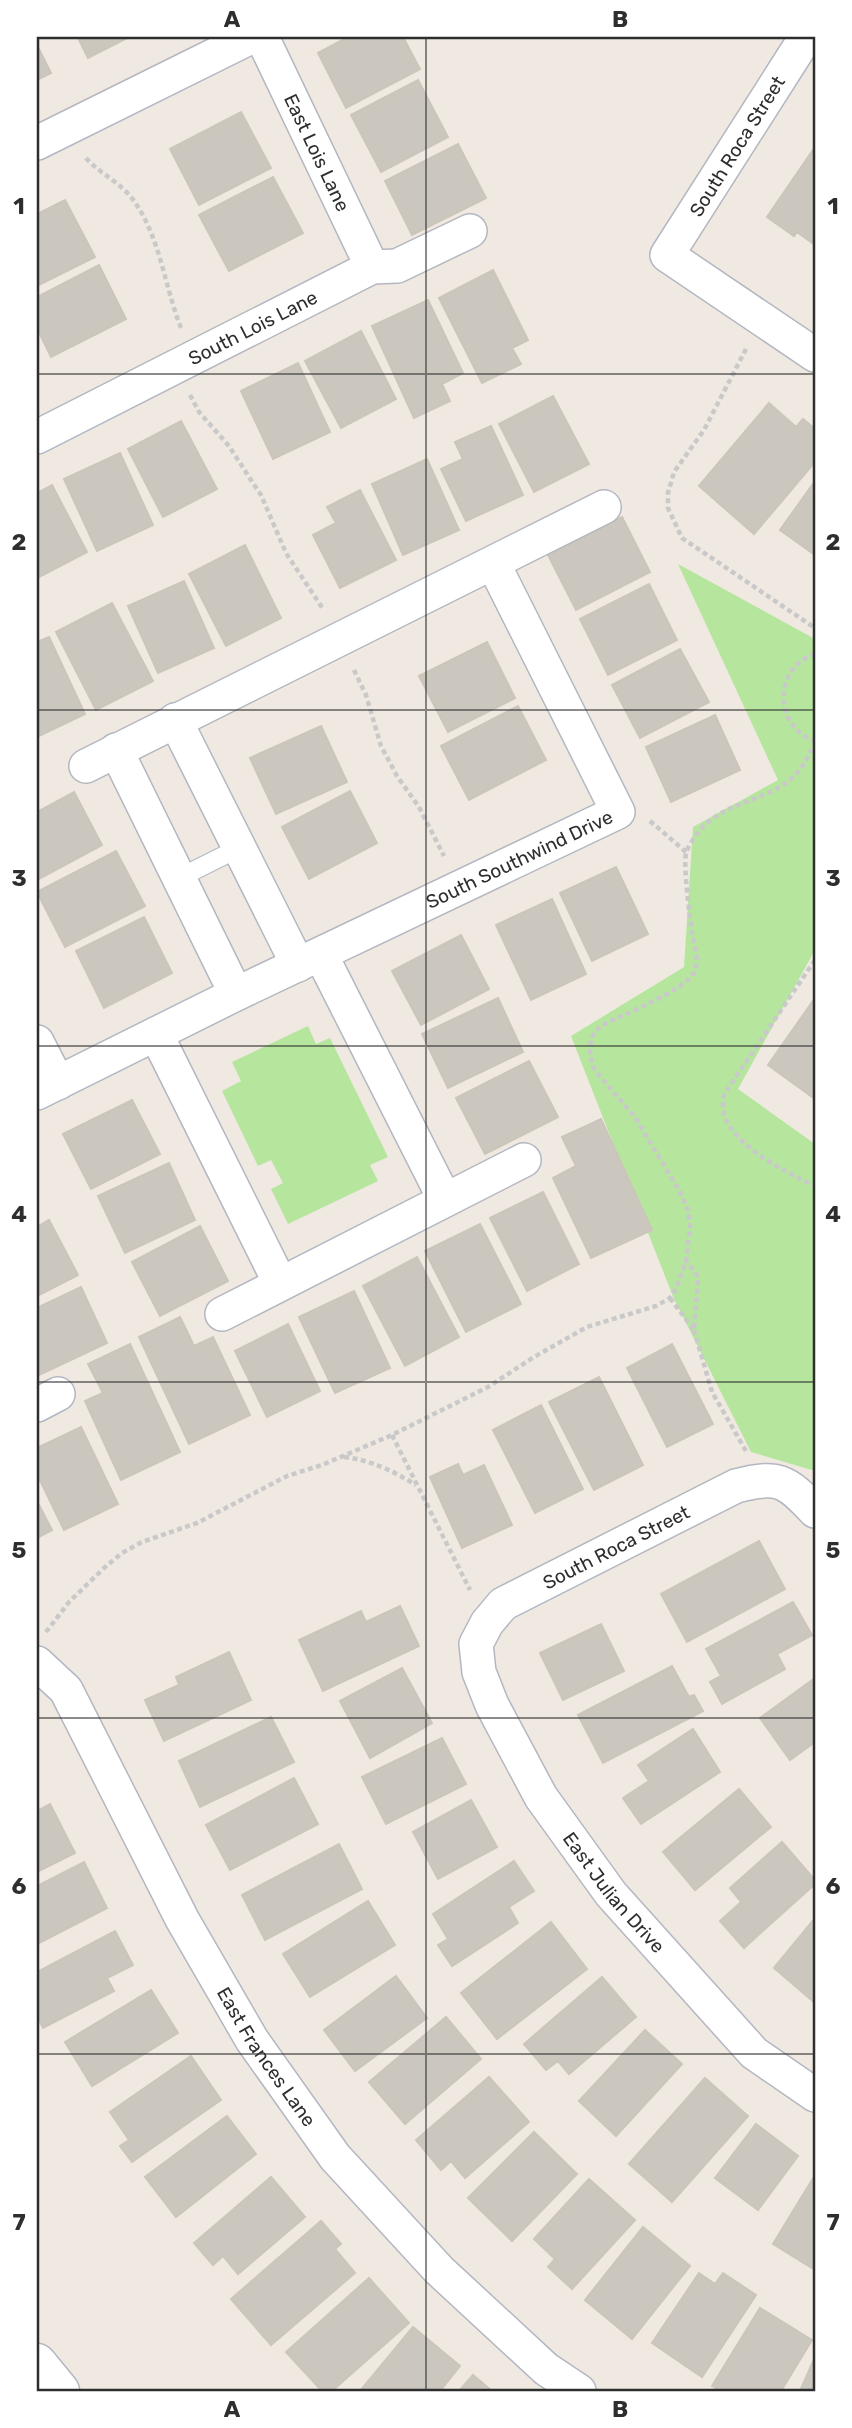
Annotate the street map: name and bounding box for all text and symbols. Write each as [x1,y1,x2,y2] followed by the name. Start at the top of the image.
[224,5,241,33] text: A
[612,5,628,33] text: B
[685,71,790,221] street label: South Roca Street
[279,90,355,215] street label: East Lois Lane
[13,192,25,220] text: 1
[827,192,839,220] text: 1
[185,286,321,370] street label: South Lois Lane
[12,528,26,556] text: 2
[826,528,840,556] text: 2
[422,805,616,914] street label: South Southwind Drive
[11,864,27,892] text: 3
[825,864,841,892] text: 3
[11,1200,27,1228] text: 4
[825,1200,841,1228] text: 4
[539,1500,694,1594] street label: South Roca Street
[12,1536,27,1564] text: 5
[826,1536,841,1564] text: 5
[558,1828,669,1958] street label: East Julian Drive
[12,1872,27,1900] text: 6
[826,1872,841,1900] text: 6
[212,1983,321,2131] street label: East Frances Lane
[12,2208,26,2236] text: 7
[826,2208,840,2236] text: 7
[224,2395,241,2423] text: A
[612,2395,628,2423] text: B

